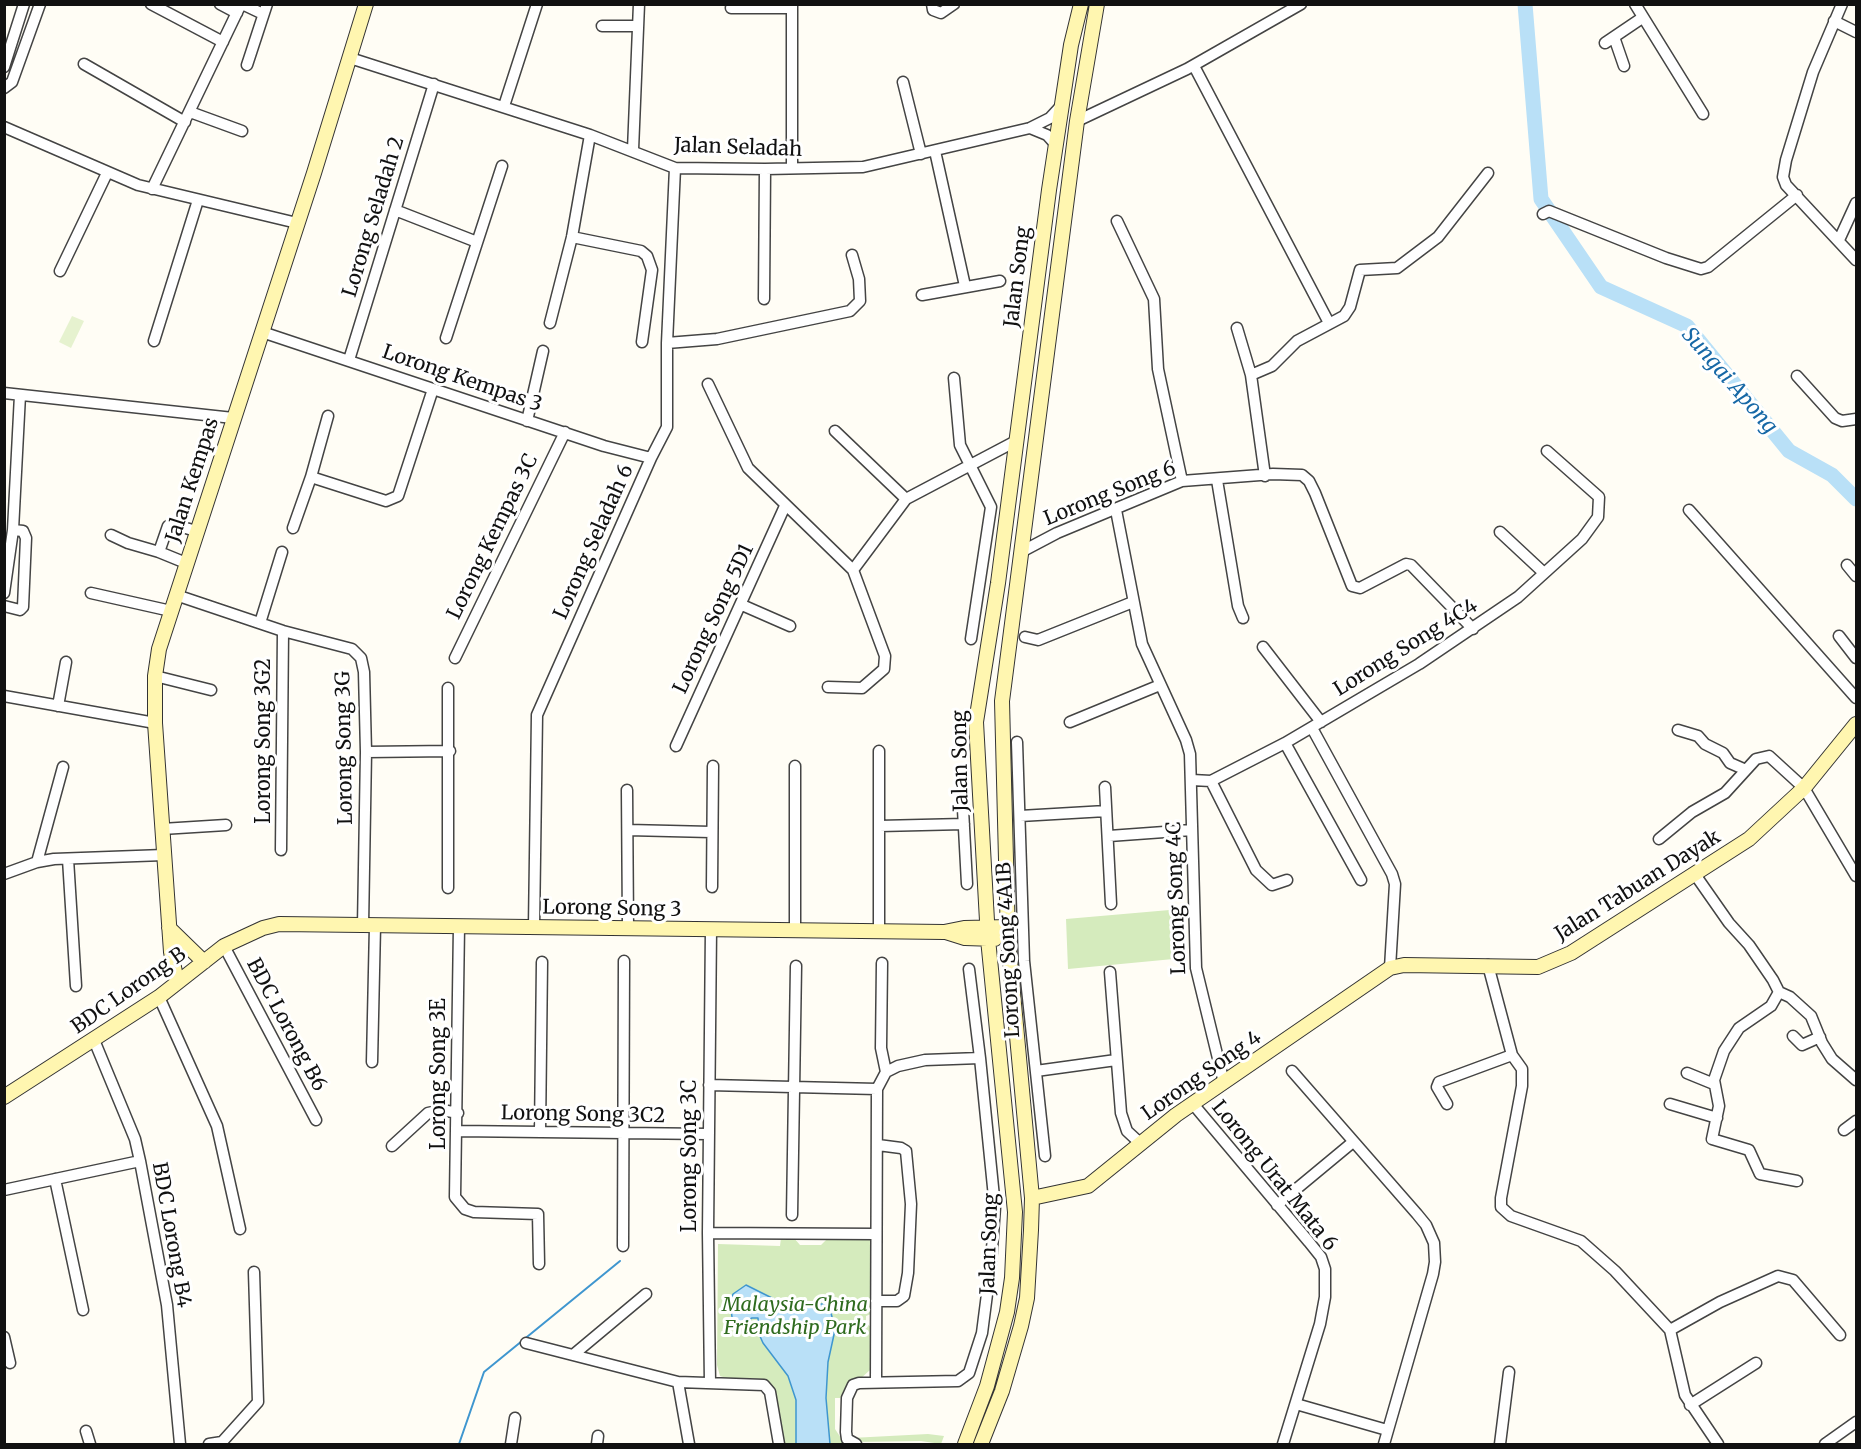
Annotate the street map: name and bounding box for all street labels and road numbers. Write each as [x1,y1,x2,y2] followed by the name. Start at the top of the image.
[338,134,410,300] street label: Lorong Seladah 2
[673,134,803,162] street label: Jalan Seladah
[1000,225,1036,329] street label: Jalan Song
[379,340,545,418] street label: Lorong Kempas 3
[162,415,224,545] street label: Jalan Kempas
[443,451,543,623] street label: Lorong Kempas 3C
[1041,457,1179,531] street label: Lorong Song 6
[549,461,639,623] street label: Lorong Seladah 6
[669,540,759,698] street label: Lorong Song 5D1
[1330,594,1482,702] street label: Lorong Song 4C4
[252,658,276,824] street label: Lorong Song 3G2
[332,671,358,825] street label: Lorong Song 3G
[948,710,974,812] street label: Jalan Song
[1162,821,1192,975] street label: Lorong Song 4C
[1551,825,1725,947] street label: Jalan Tabuan Dayak
[992,862,1026,1038] street label: Lorong Song 4A1B
[542,896,682,922] street label: Lorong Song 3
[67,943,191,1039] street label: BDC Lorong B
[241,955,331,1095] street label: BDC Lorong B6
[427,998,451,1150] street label: Lorong Song 3E
[1138,1026,1266,1126] street label: Lorong Song 4
[678,1080,702,1232] street label: Lorong Song 3C
[1206,1096,1342,1256] street label: Lorong Urat Mata 6
[501,1102,665,1128] street label: Lorong Song 3C2
[146,1160,196,1310] street label: BDC Lorong B4
[976,1193,1004,1295] street label: Jalan Song

